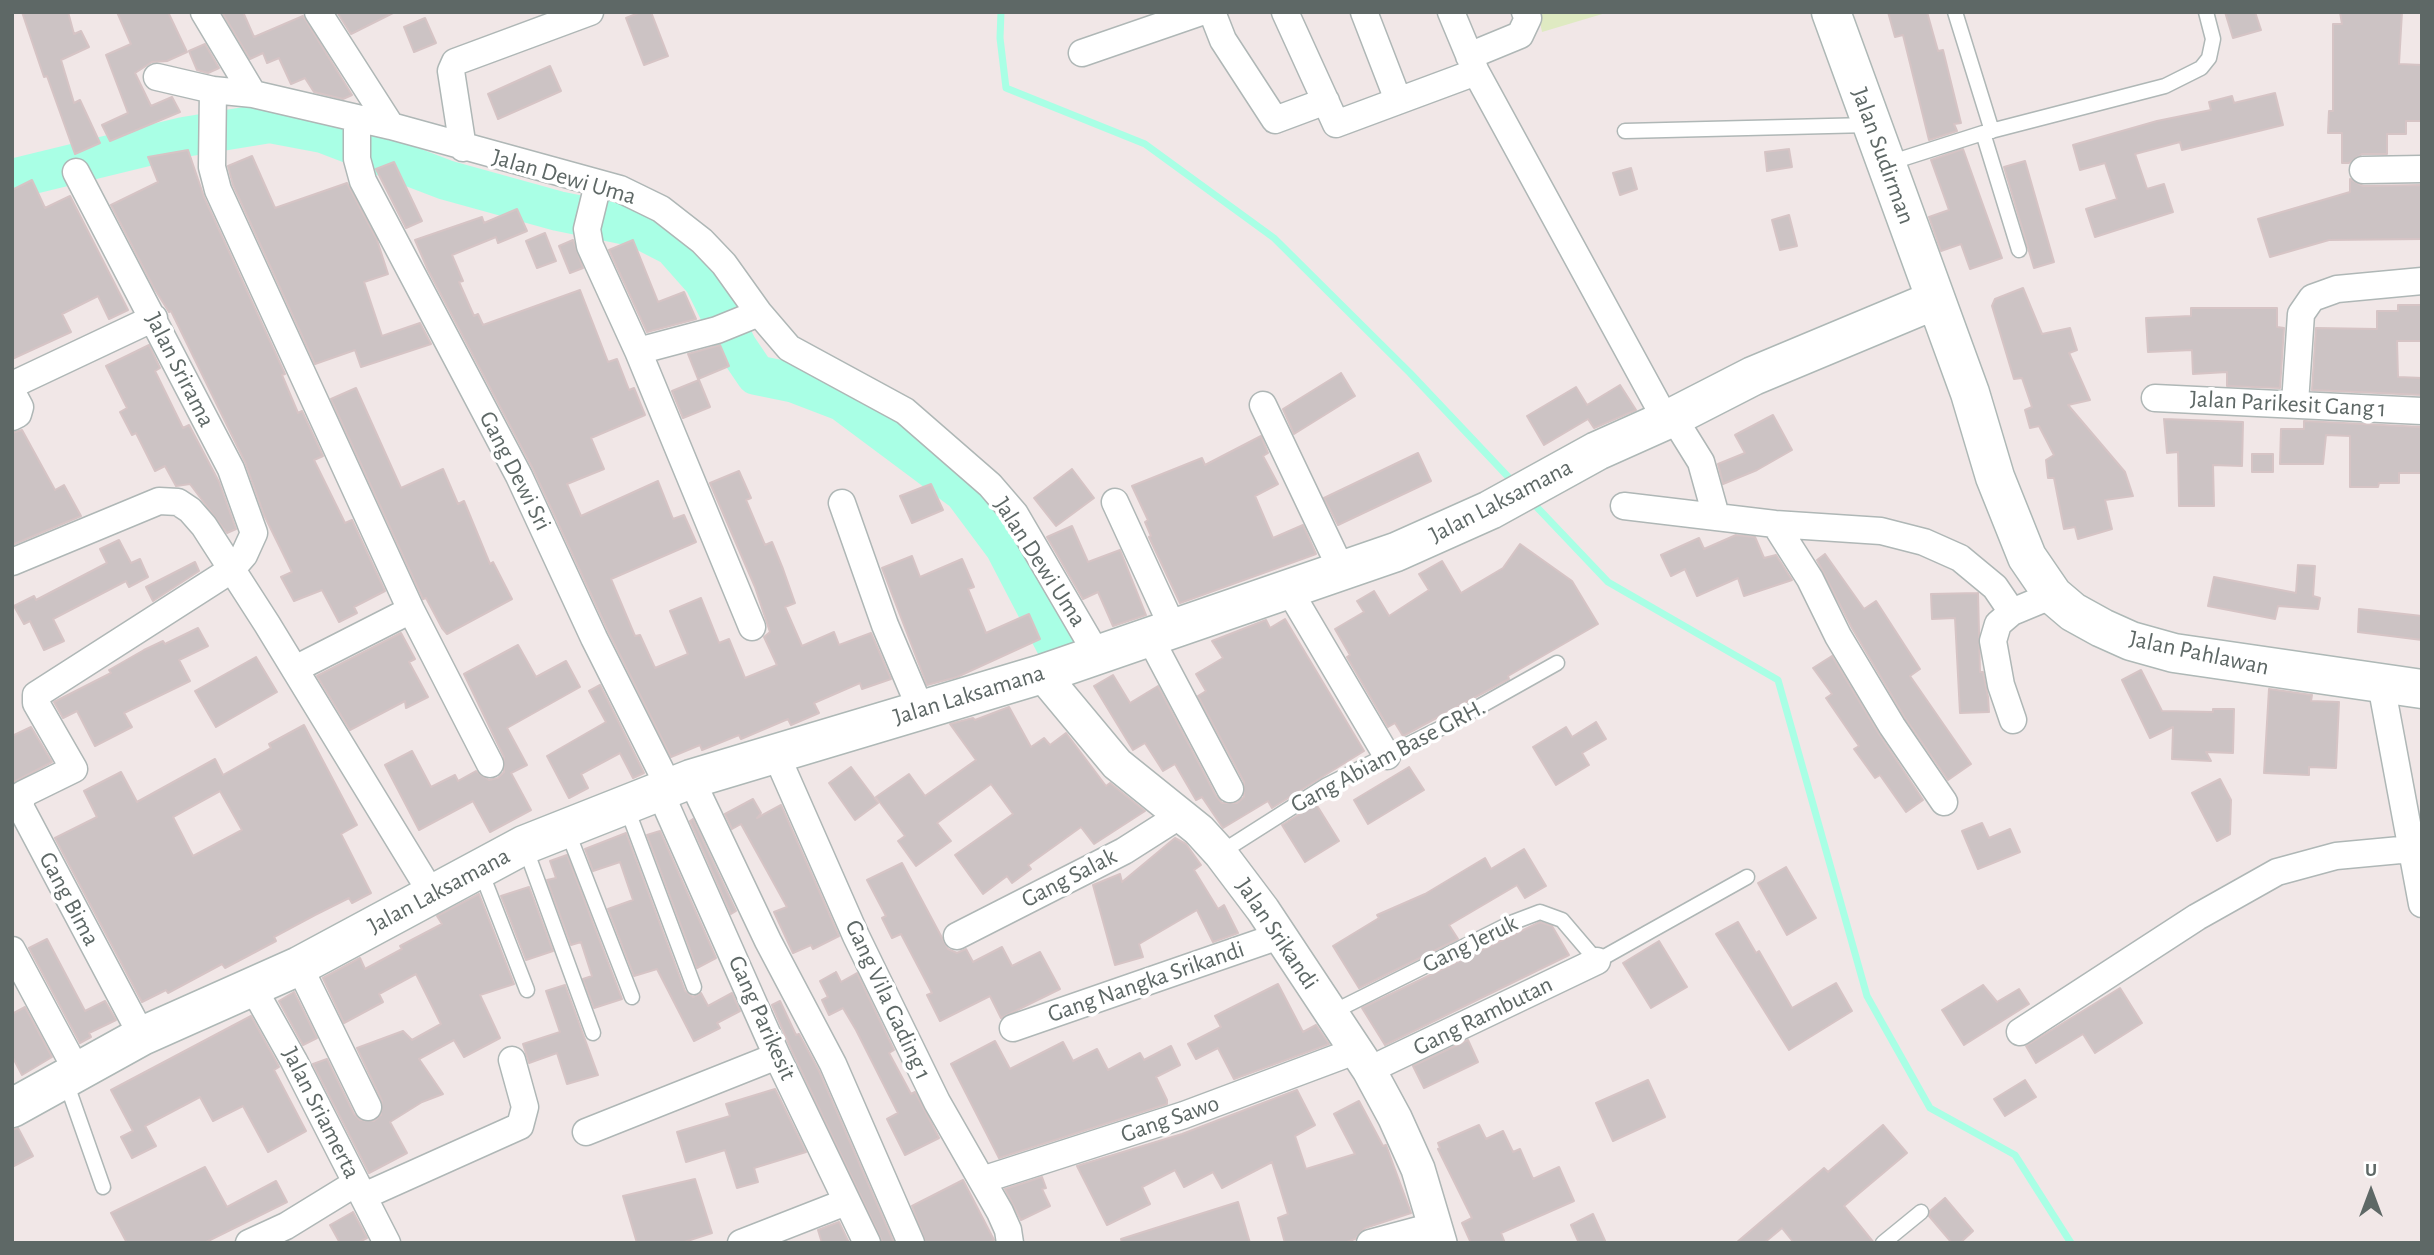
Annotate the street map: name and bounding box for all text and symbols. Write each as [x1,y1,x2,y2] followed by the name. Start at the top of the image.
[1845,84,1921,228] street label: Jalan Sudirman
[489,143,639,211] street label: Jalan Dewi Uma
[139,308,221,432] street label: Jalan Srirama
[2189,384,2387,424] street label: Jalan Parikesit Gang 1
[473,406,557,536] street label: Gang Dewi Sri
[1425,453,1577,549] street label: Jalan Laksamana
[987,492,1093,632] street label: Jalan Dewi Uma
[2126,624,2272,682] street label: Jalan Pahlawan
[890,658,1048,732] street label: Jalan Laksamana
[1286,693,1490,819] street label: Gang Abiam Base GRH.
[363,842,515,940] street label: Jalan Laksamana
[1017,842,1121,914] street label: Gang Salak
[32,847,106,951] street label: Gang Bima
[1229,873,1325,995] street label: Jalan Srikandi
[1418,909,1522,979] street label: Gang Jeruk
[838,915,938,1085] street label: Gang Vila Gading 1
[1044,935,1248,1029] street label: Gang Nangka Srikandi
[722,951,802,1085] street label: Gang Parikesit
[1409,970,1557,1062] street label: Gang Rambutan
[276,1043,366,1183] street label: Jalan Sriamerta
[1117,1089,1223,1149] street label: Gang Sawo
[2336,1157,2406,1227] north arrow
[2365,1161,2377,1180] text: U

